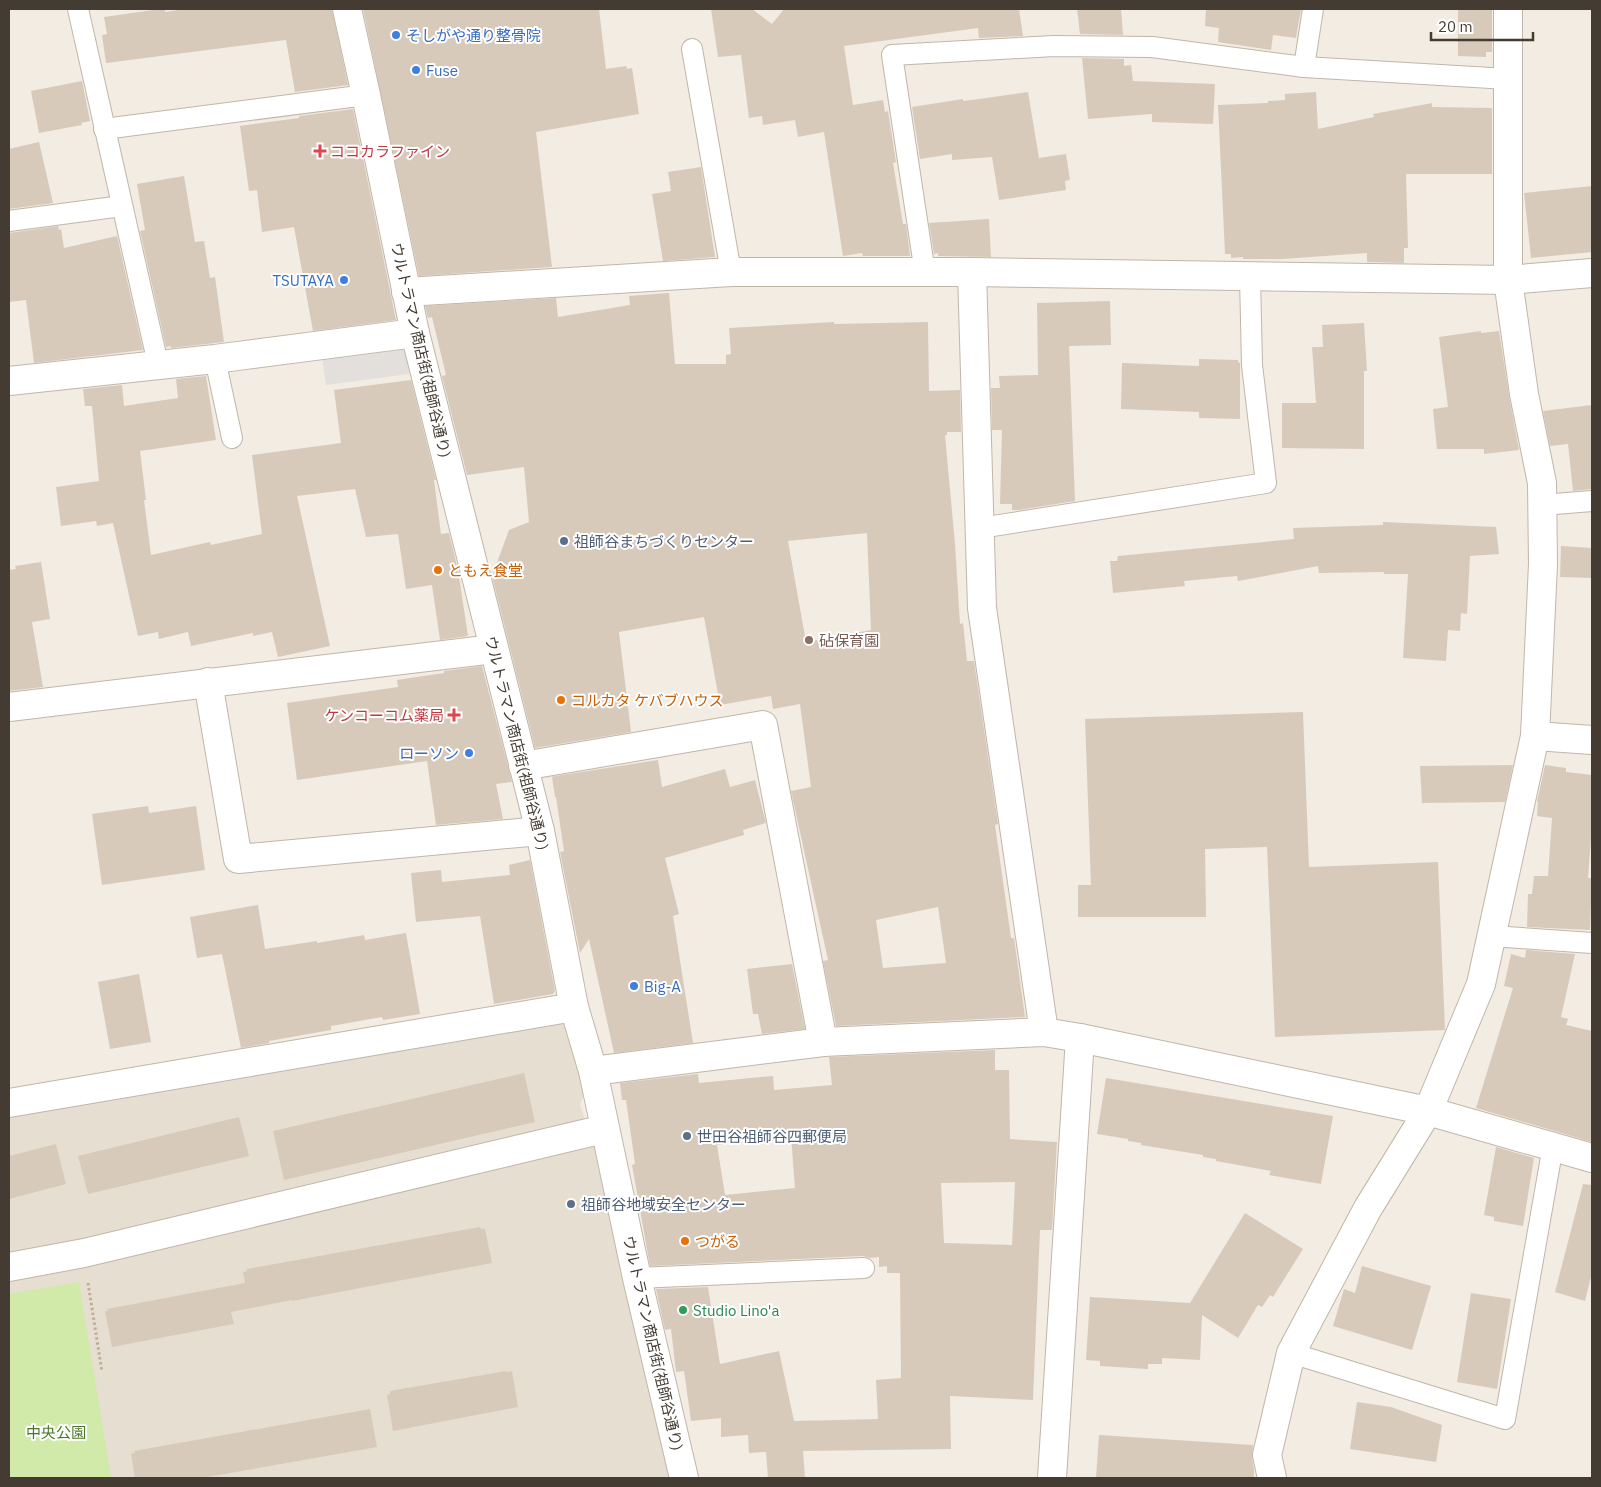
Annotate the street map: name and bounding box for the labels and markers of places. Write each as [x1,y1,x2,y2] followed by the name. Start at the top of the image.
[406,26,541,45] place label: そしがや通り整骨院
[390,29,402,41] marker: そしがや通り整骨院
[426,61,458,80] place label: Fuse
[410,64,422,76] marker: Fuse
[330,142,450,161] place label: ココカラファイン
[314,145,326,157] marker: ココカラファイン
[273,271,334,290] place label: TSUTAYA
[338,274,350,286] marker: TSUTAYA
[574,532,754,551] place label: 祖師谷まちづくりセンター
[558,535,570,547] marker: 祖師谷まちづくりセンター
[448,561,523,580] place label: ともえ食堂
[432,564,444,576] marker: ともえ食堂
[819,631,879,650] place label: 砧保育園
[803,634,815,646] marker: 砧保育園
[571,691,724,710] place label: コルカタ ケバブハウス
[555,694,567,706] marker: コルカタ ケバブハウス
[324,706,444,725] place label: ケンコーコム薬局
[448,709,460,721] marker: ケンコーコム薬局
[399,744,459,763] place label: ローソン
[463,747,475,759] marker: ローソン
[644,977,681,996] place label: Big-A
[628,980,640,992] marker: Big-A
[697,1127,847,1146] place label: 世田谷祖師谷四郵便局
[681,1130,693,1142] marker: 世田谷祖師谷四郵便局
[581,1195,746,1214] place label: 祖師谷地域安全センター
[565,1198,577,1210] marker: 祖師谷地域安全センター
[695,1232,740,1251] place label: つがる
[679,1235,691,1247] marker: つがる
[693,1301,779,1320] place label: Studio Lino'a
[677,1304,689,1316] marker: Studio Lino'a

